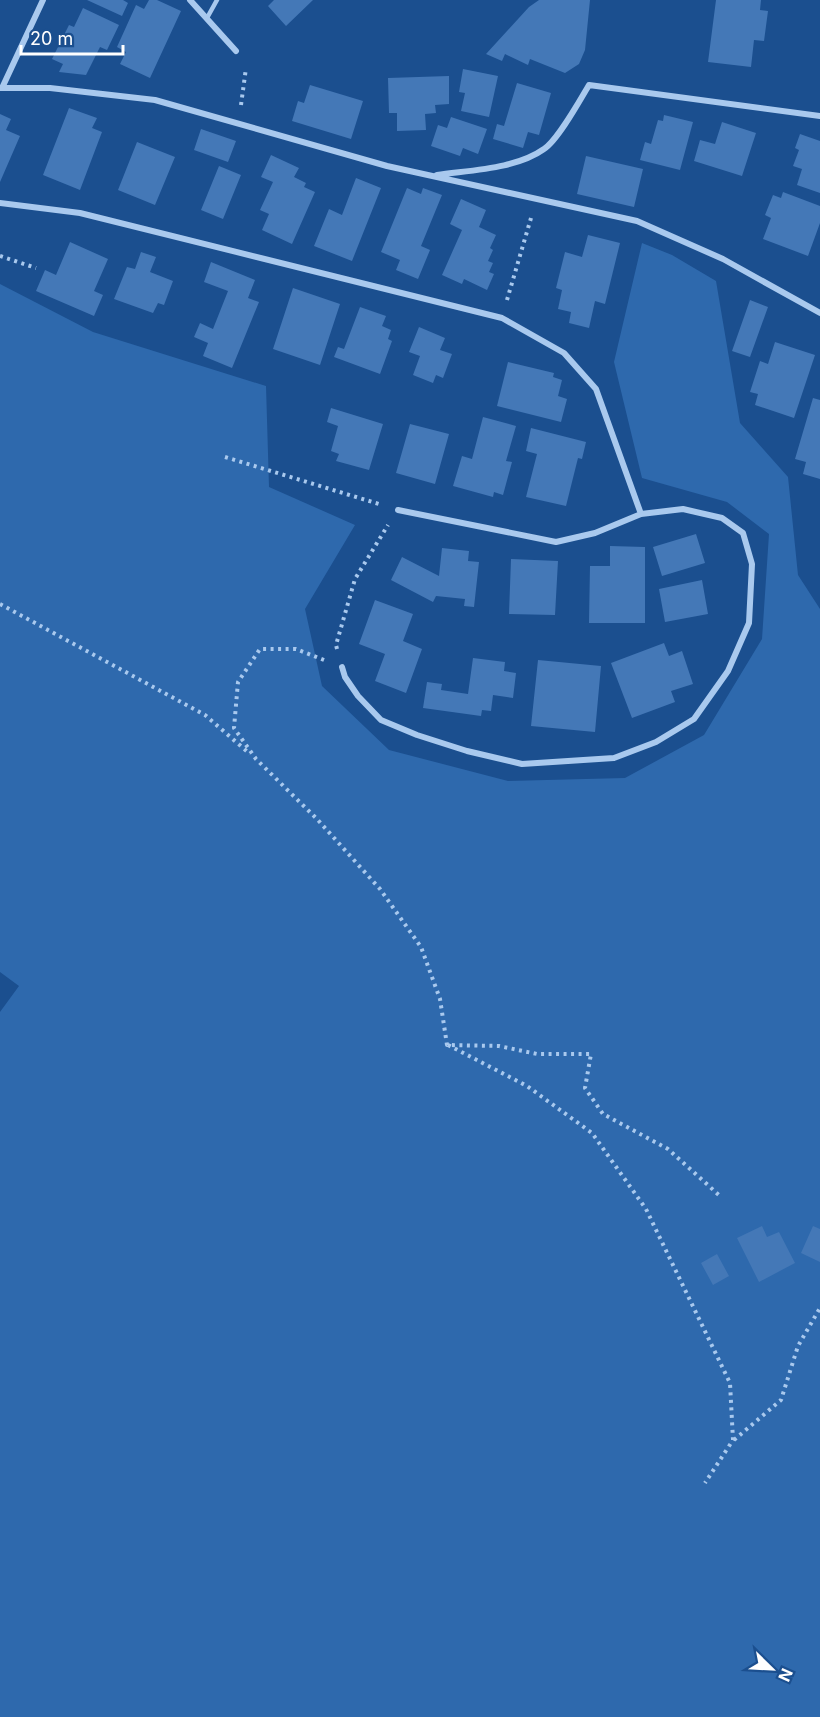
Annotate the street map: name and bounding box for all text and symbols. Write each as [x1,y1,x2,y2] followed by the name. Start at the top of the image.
[21,18,123,56] scale bar
[30,28,73,49] text: 20 m
[742,1639,802,1699] north arrow
[774,1665,797,1685] text: N

